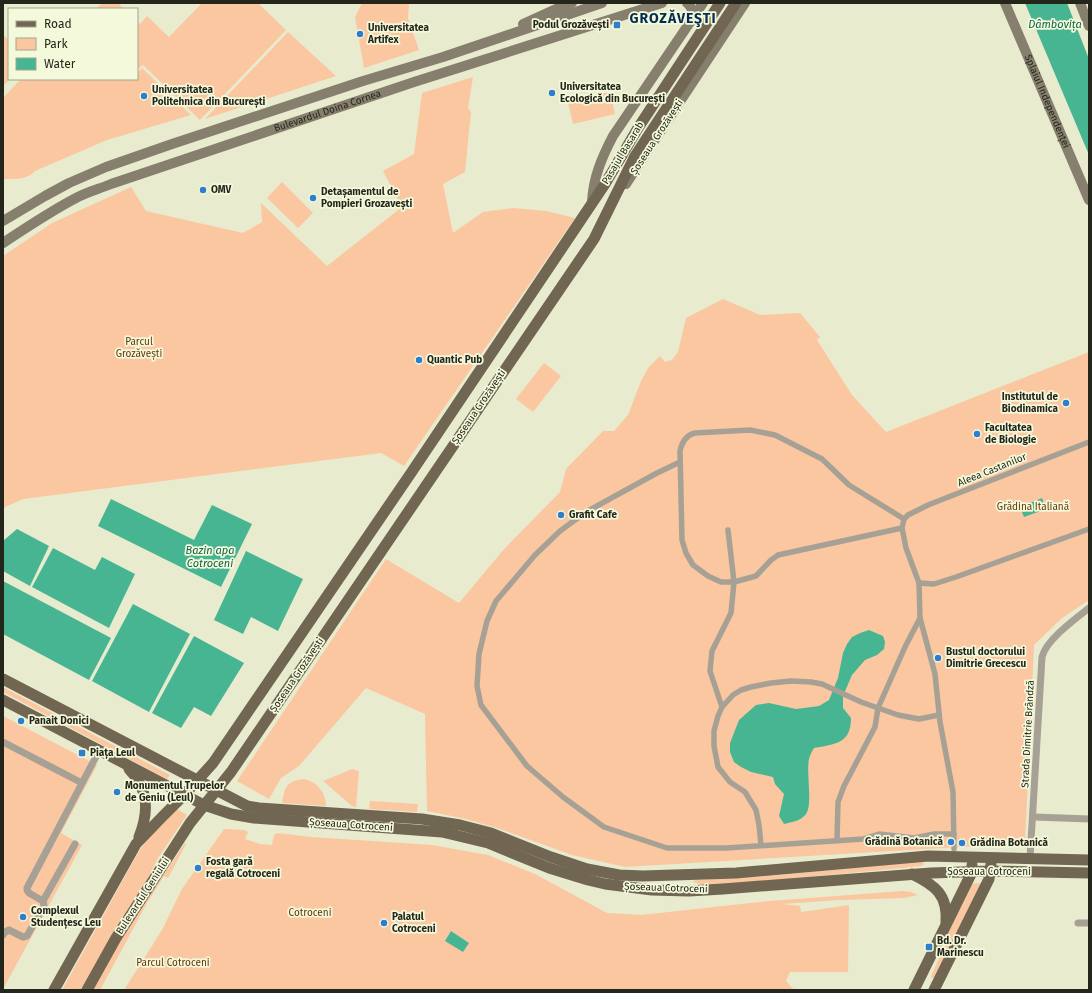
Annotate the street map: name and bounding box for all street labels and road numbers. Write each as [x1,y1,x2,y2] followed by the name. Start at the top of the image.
[1022,53,1072,150] street label: Splaiul Independenței
[272,87,383,135] street label: Bulevardul Doina Cornea
[628,97,686,177] street label: Șoseaua Grozăvești
[600,119,646,187] street label: Pasajul Basarab
[450,367,508,447] street label: Șoseaua Grozăvești
[956,451,1028,489] street label: Aleea Castanilor
[268,635,326,715] street label: Șoseaua Grozăvești
[1019,680,1037,788] street label: Strada Dimitrie Brândză
[309,816,393,834] street label: Șoseaua Cotroceni
[114,855,172,937] street label: Bulevardul Geniului
[947,866,1031,878] street label: Șoseaua Cotroceni
[624,881,708,895] street label: Șoseaua Cotroceni

